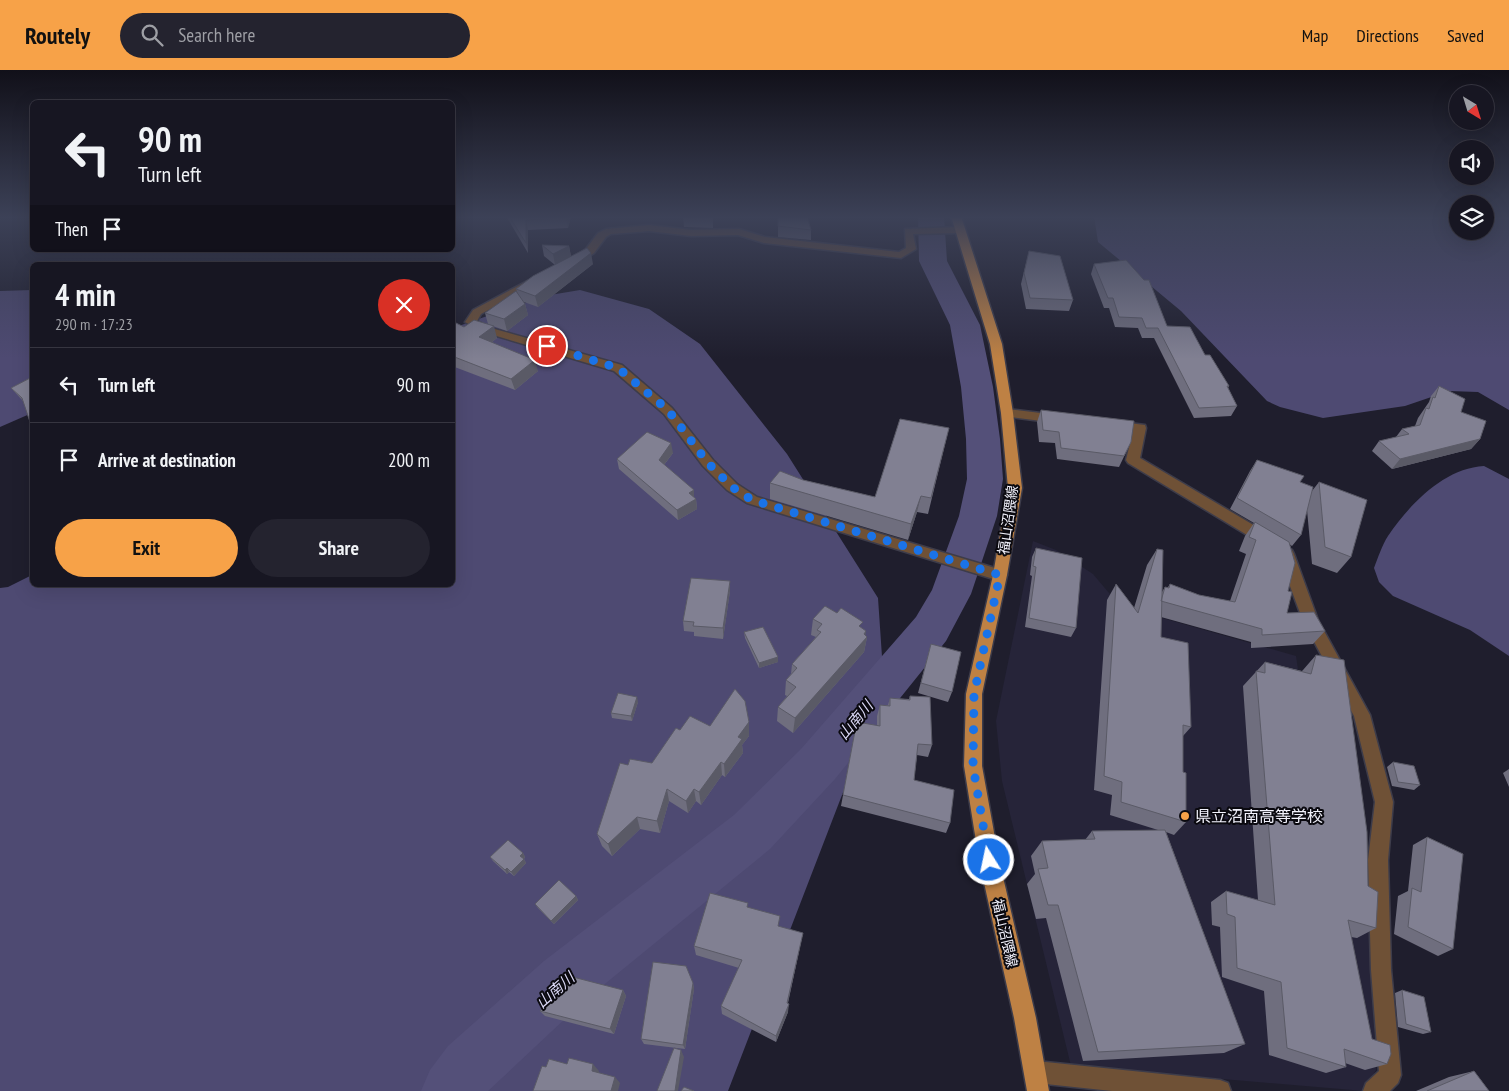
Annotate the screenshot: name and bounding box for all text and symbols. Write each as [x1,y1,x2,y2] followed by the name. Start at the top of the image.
[120,13,470,58] search box
[25,20,90,51] text: Routely
[138,21,166,49] icon: search
[178,23,255,47] text: Search here
[1302,24,1328,47] text: Map
[1356,24,1419,47] text: Directions
[1447,24,1484,47] text: Saved
[1449,85,1494,130] north arrow
[1449,85,1494,240] map controls
[138,116,202,162] text: 90 m
[55,120,120,185] icon: left
[1449,140,1494,185] button: sound
[138,160,202,188] text: Turn left
[1449,195,1494,240] button: layers
[98,215,126,243] icon: arrive
[55,217,88,241] text: Then
[55,275,116,314] text: 4 min
[378,279,430,331] button: close
[55,314,133,334] text: 290 m · 17:23
[526,325,568,367] pin
[533,332,561,360] icon: arrive
[55,371,83,399] icon: left
[98,373,155,397] text: Turn left
[397,373,430,397] text: 90 m
[55,446,83,474] icon: arrive
[98,448,236,472] text: Arrive at destination
[388,448,430,472] text: 200 m
[994,484,1022,556] street label: 福山沼隈線
[55,519,238,577] button: Exit
[248,519,430,577] button: Share
[833,695,878,743] water label: 山南川
[1195,806,1323,826] place label: 県立沼南高等学校
[1179,810,1191,822] marker: 県立沼南高等学校
[962,833,1014,885] position arrow
[988,897,1022,969] street label: 福山沼隈線
[532,967,580,1012] water label: 山南川

